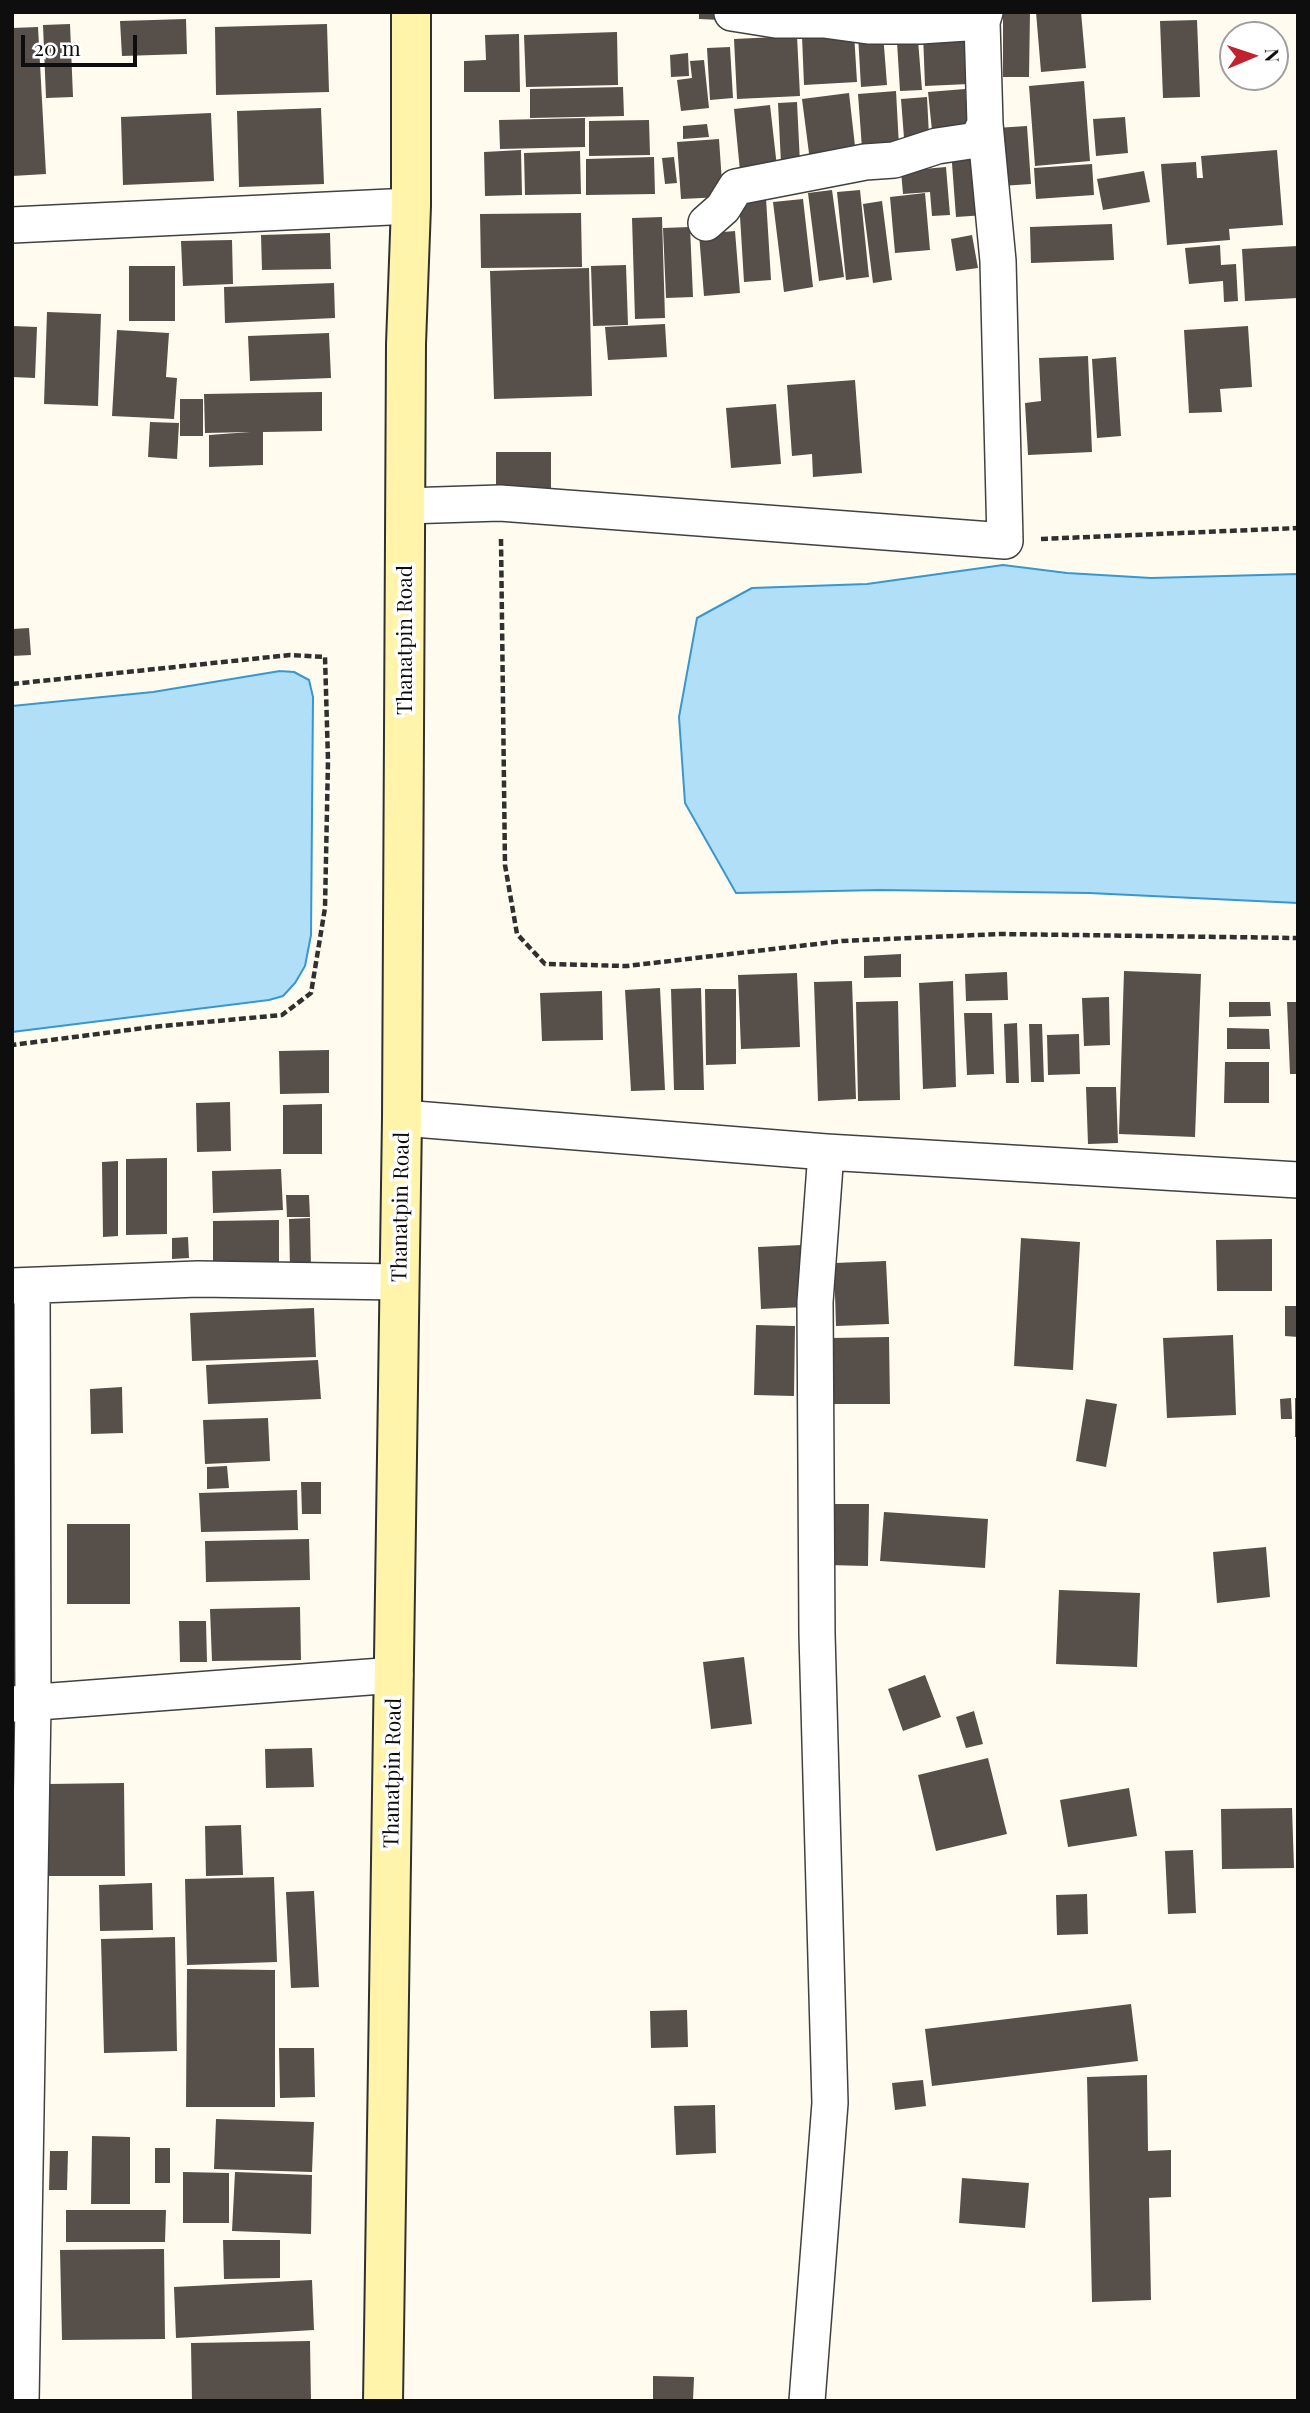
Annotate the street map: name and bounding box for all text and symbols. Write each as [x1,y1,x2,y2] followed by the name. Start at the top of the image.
[24,21,140,65] scale bar
[1219,21,1289,91] north arrow
[34,33,81,61] text: 20 m
[1260,48,1286,63] text: N
[392,565,418,715] street label: Thanatpin Road
[387,1132,415,1282] street label: Thanatpin Road
[379,1698,407,1848] street label: Thanatpin Road

